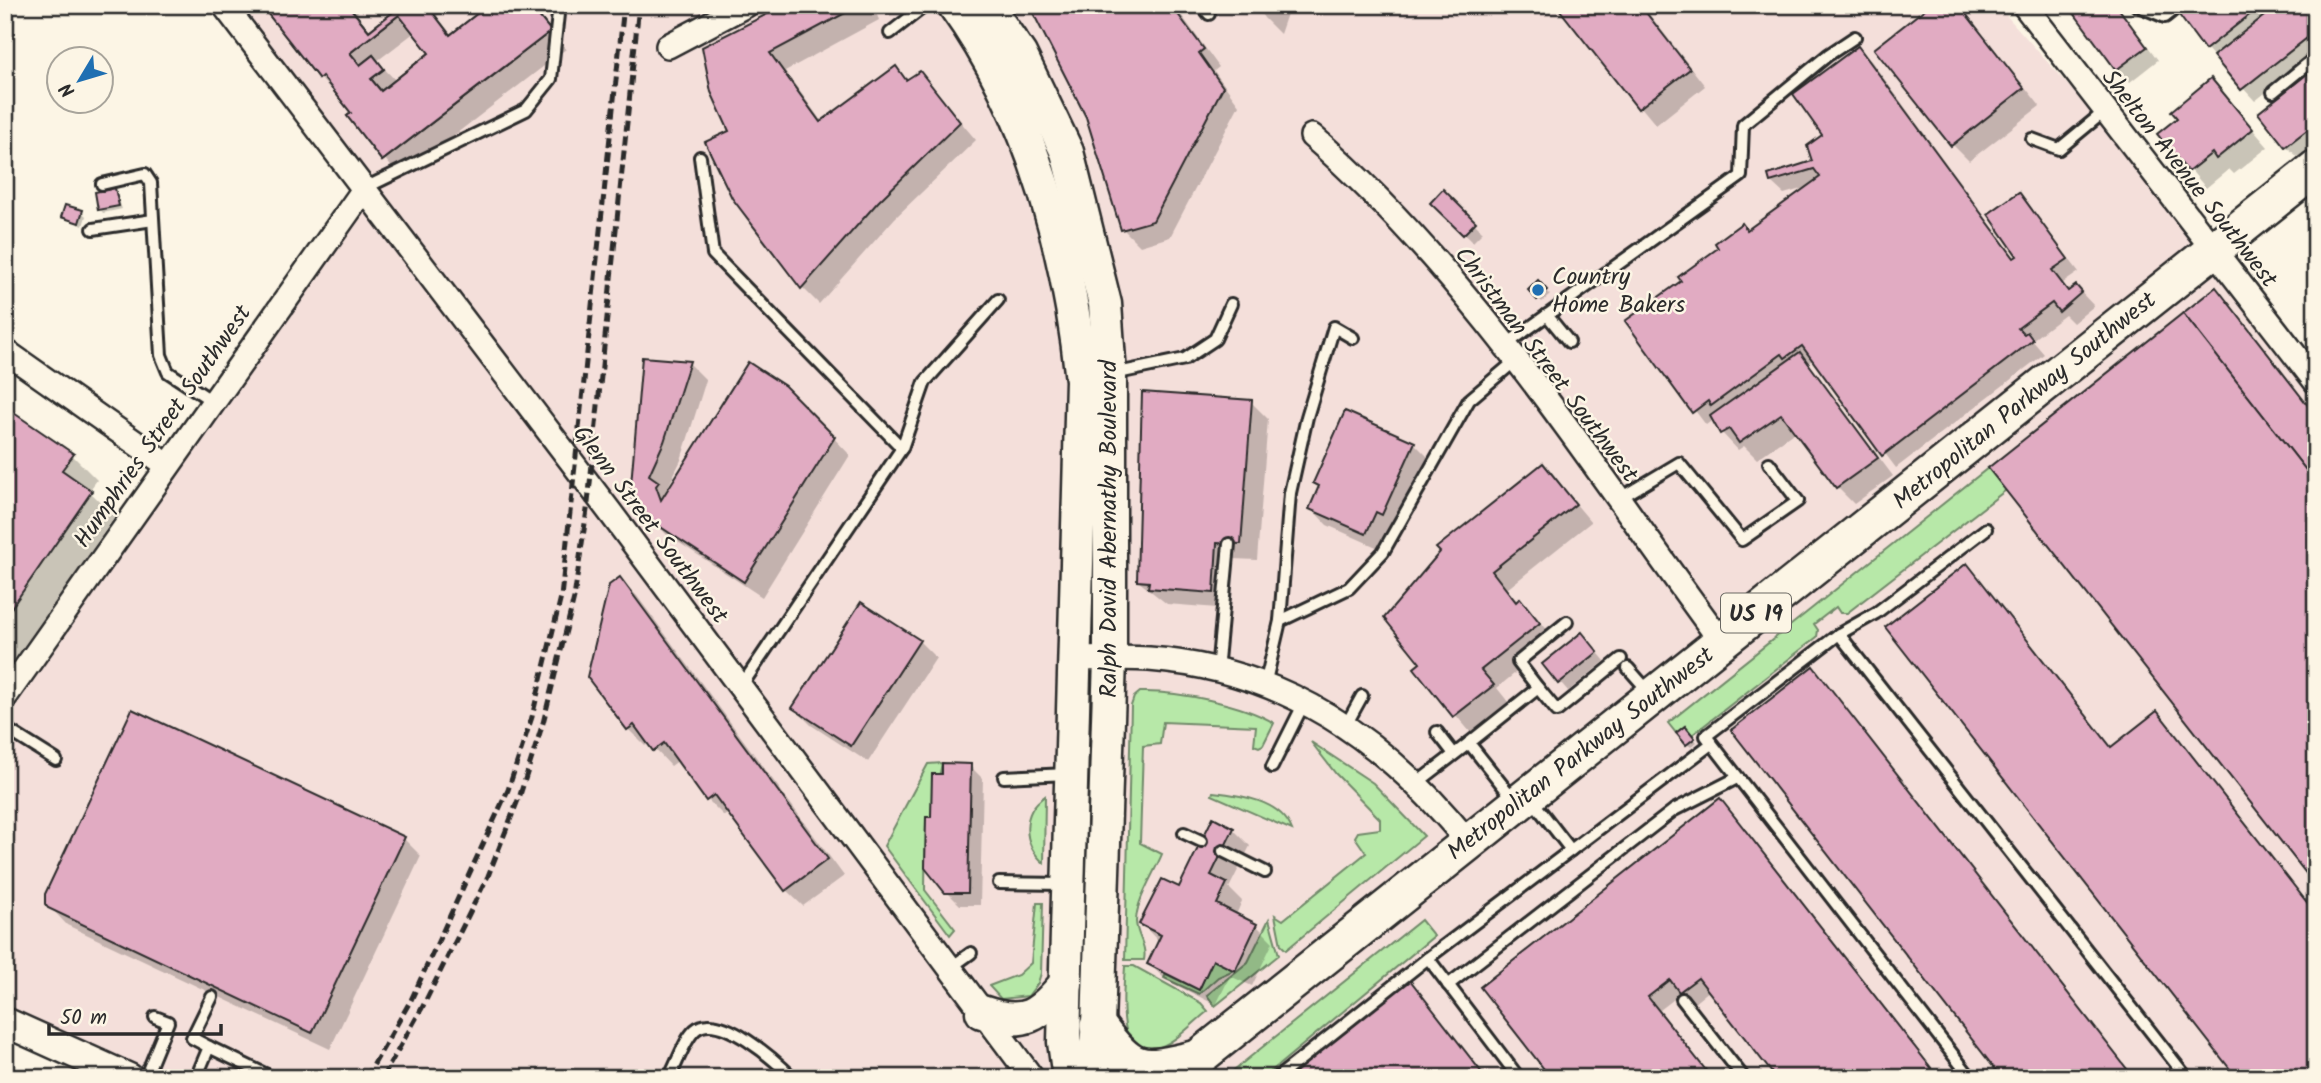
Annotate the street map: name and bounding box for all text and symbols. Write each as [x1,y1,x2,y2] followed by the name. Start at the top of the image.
[46,46,116,116] north arrow
[2091,61,2287,297] street label: Shelton Avenue Southwest
[53,75,84,103] text: N
[1444,238,1648,492] street label: Christman Street Southwest
[1552,258,1685,325] place label: Country Home Bakers
[1530,282,1546,298] marker: Country Home Bakers
[1884,282,2166,520] street label: Metropolitan Parkway Southwest
[64,296,263,557] street label: Humphries Street Southwest
[1090,359,1129,698] street label: Ralph David Abernathy Boulevard
[562,417,738,633] street label: Glenn Street Southwest
[1721,594,1791,632] road number: US 19
[1439,637,1724,871] street label: Metropolitan Parkway Southwest
[49,992,220,1036] scale bar
[60,1002,107,1035] text: 50 m

